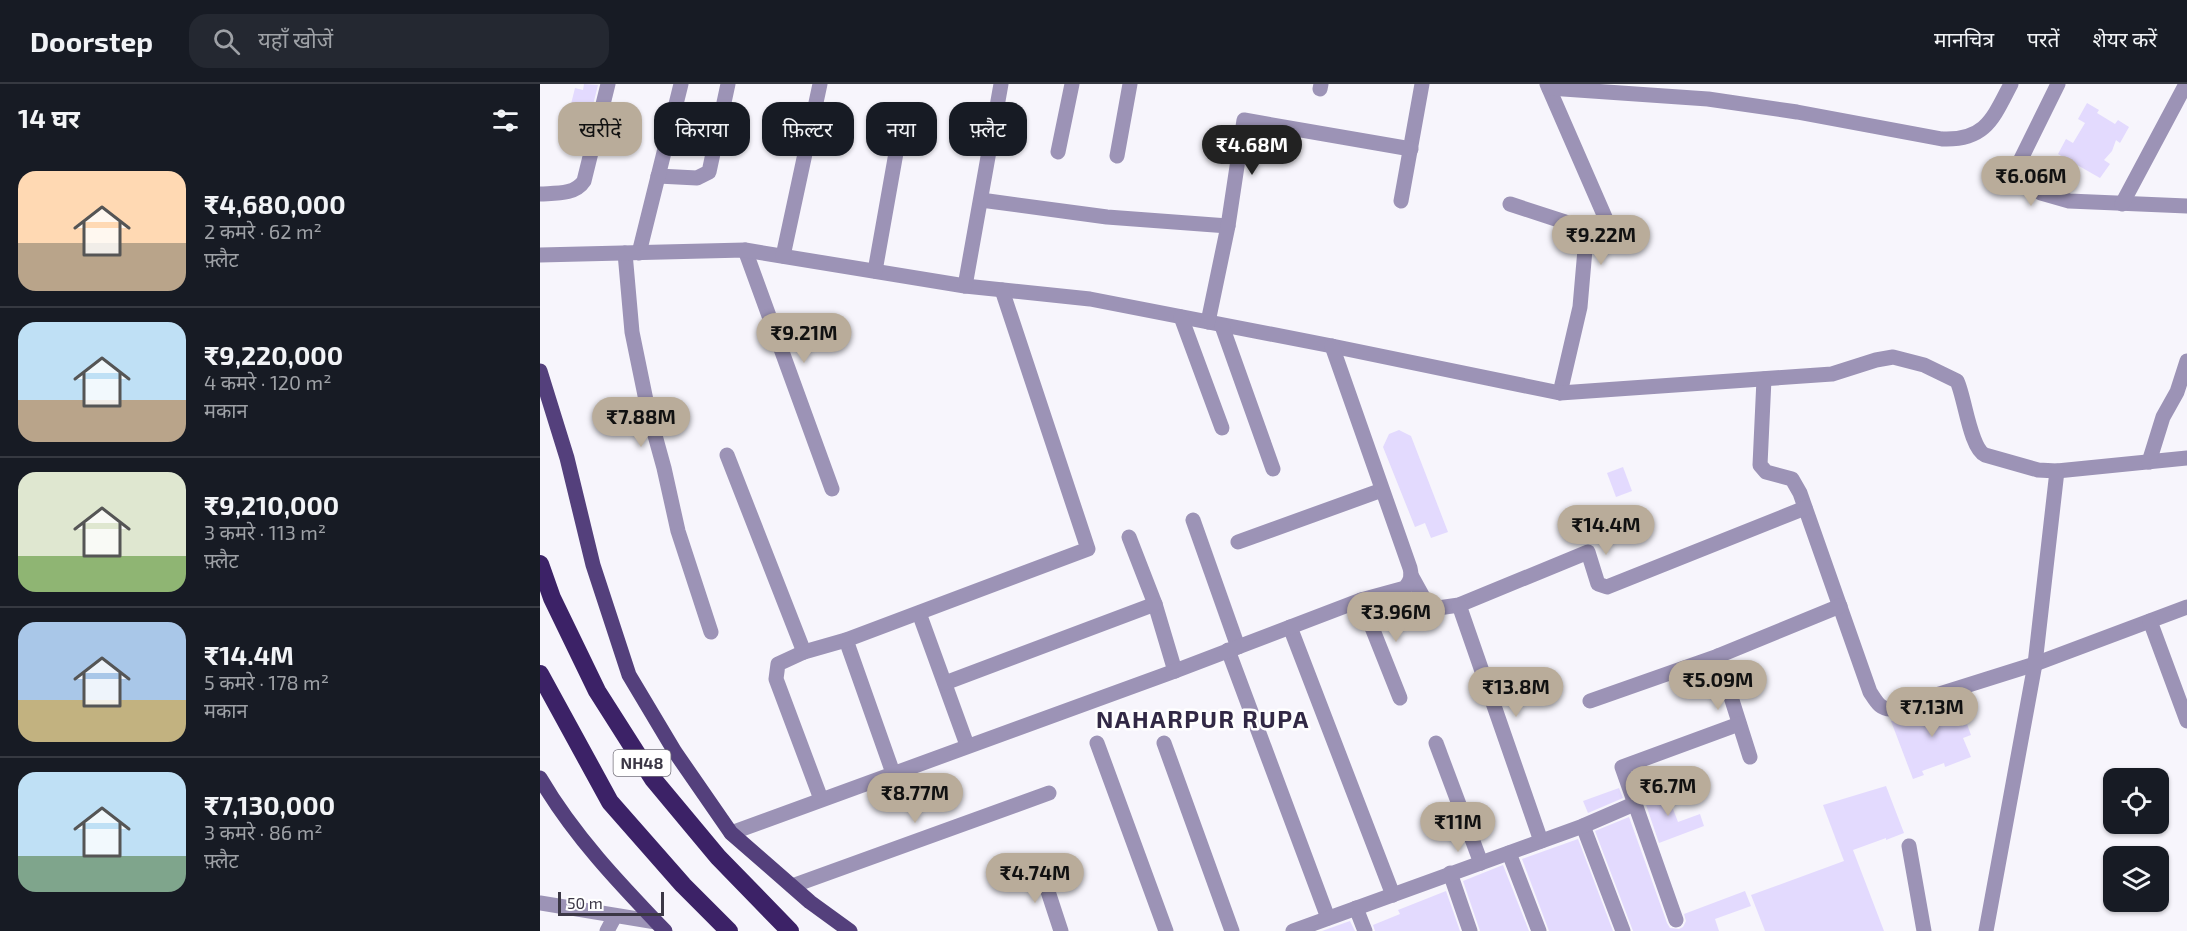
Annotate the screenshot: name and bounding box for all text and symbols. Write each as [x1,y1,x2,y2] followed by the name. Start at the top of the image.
[189,14,609,68] search box
[30,24,153,58] text: Doorstep
[210,25,243,58] icon: search
[258,26,333,52] text: यहाँ खोजें
[1934,26,1994,51] text: मानचित्र
[2027,26,2060,51] text: परतें
[2093,26,2157,51] text: शेयर करें
[18,102,80,133] text: 14 घर
[558,102,642,156] chip: खरीदें
[654,102,750,156] chip: किराया
[762,102,854,156] chip: फ़िल्टर
[866,102,937,156] chip: नया
[949,102,1027,156] chip: फ़्लैट
[489,104,522,137] icon: filters
[1203,125,1301,176] pin: ₹4.68M
[1216,132,1288,156] text: ₹4.68M
[1982,156,2080,207] pin: ₹6.06M
[1995,163,2067,187] text: ₹6.06M
[204,188,346,219] text: ₹4,680,000
[66,195,138,267] icon: home
[1552,215,1650,266] pin: ₹9.22M
[204,219,322,243] text: 2 कमरे · 62 m²
[1566,222,1636,246] text: ₹9.22M
[204,247,239,271] text: फ़्लैट
[755,313,853,364] pin: ₹9.21M
[770,320,838,344] text: ₹9.21M
[204,339,343,370] text: ₹9,220,000
[66,346,138,418] icon: home
[204,370,331,394] text: 4 कमरे · 120 m²
[592,397,690,448] pin: ₹7.88M
[204,398,248,422] text: मकान
[606,404,676,428] text: ₹7.88M
[204,489,339,520] text: ₹9,210,000
[66,496,138,568] icon: home
[1557,505,1655,556] pin: ₹14.4M
[1571,512,1641,536] text: ₹14.4M
[204,520,326,544] text: 3 कमरे · 113 m²
[204,548,239,572] text: फ़्लैट
[1347,592,1445,643] pin: ₹3.96M
[1361,599,1431,623] text: ₹3.96M
[204,639,294,670] text: ₹14.4M
[66,646,138,718] icon: home
[1669,660,1767,711] pin: ₹5.09M
[1467,667,1565,718] pin: ₹13.8M
[1683,667,1753,691] text: ₹5.09M
[204,670,329,694] text: 5 कमरे · 178 m²
[1482,674,1550,698] text: ₹13.8M
[1883,687,1981,738] pin: ₹7.13M
[1900,694,1964,718] text: ₹7.13M
[204,698,248,722] text: मकान
[1096,704,1310,733] district label: NAHARPUR RUPA
[614,750,670,776] road number: NH48
[1626,766,1710,817] pin: ₹6.7M
[2103,768,2169,912] map controls
[2103,768,2169,834] button: locate
[866,773,964,824] pin: ₹8.77M
[1640,773,1696,797] text: ₹6.7M
[881,780,949,804] text: ₹8.77M
[204,789,335,820] text: ₹7,130,000
[66,796,138,868] icon: home
[1422,802,1494,853] pin: ₹11M
[1434,809,1482,833] text: ₹11M
[204,820,323,844] text: 3 कमरे · 86 m²
[2103,846,2169,912] button: layers
[204,848,239,872] text: फ़्लैट
[986,853,1084,904] pin: ₹4.74M
[1000,860,1070,884] text: ₹4.74M
[558,889,664,916] scale bar
[567,893,603,912] text: 50 m

